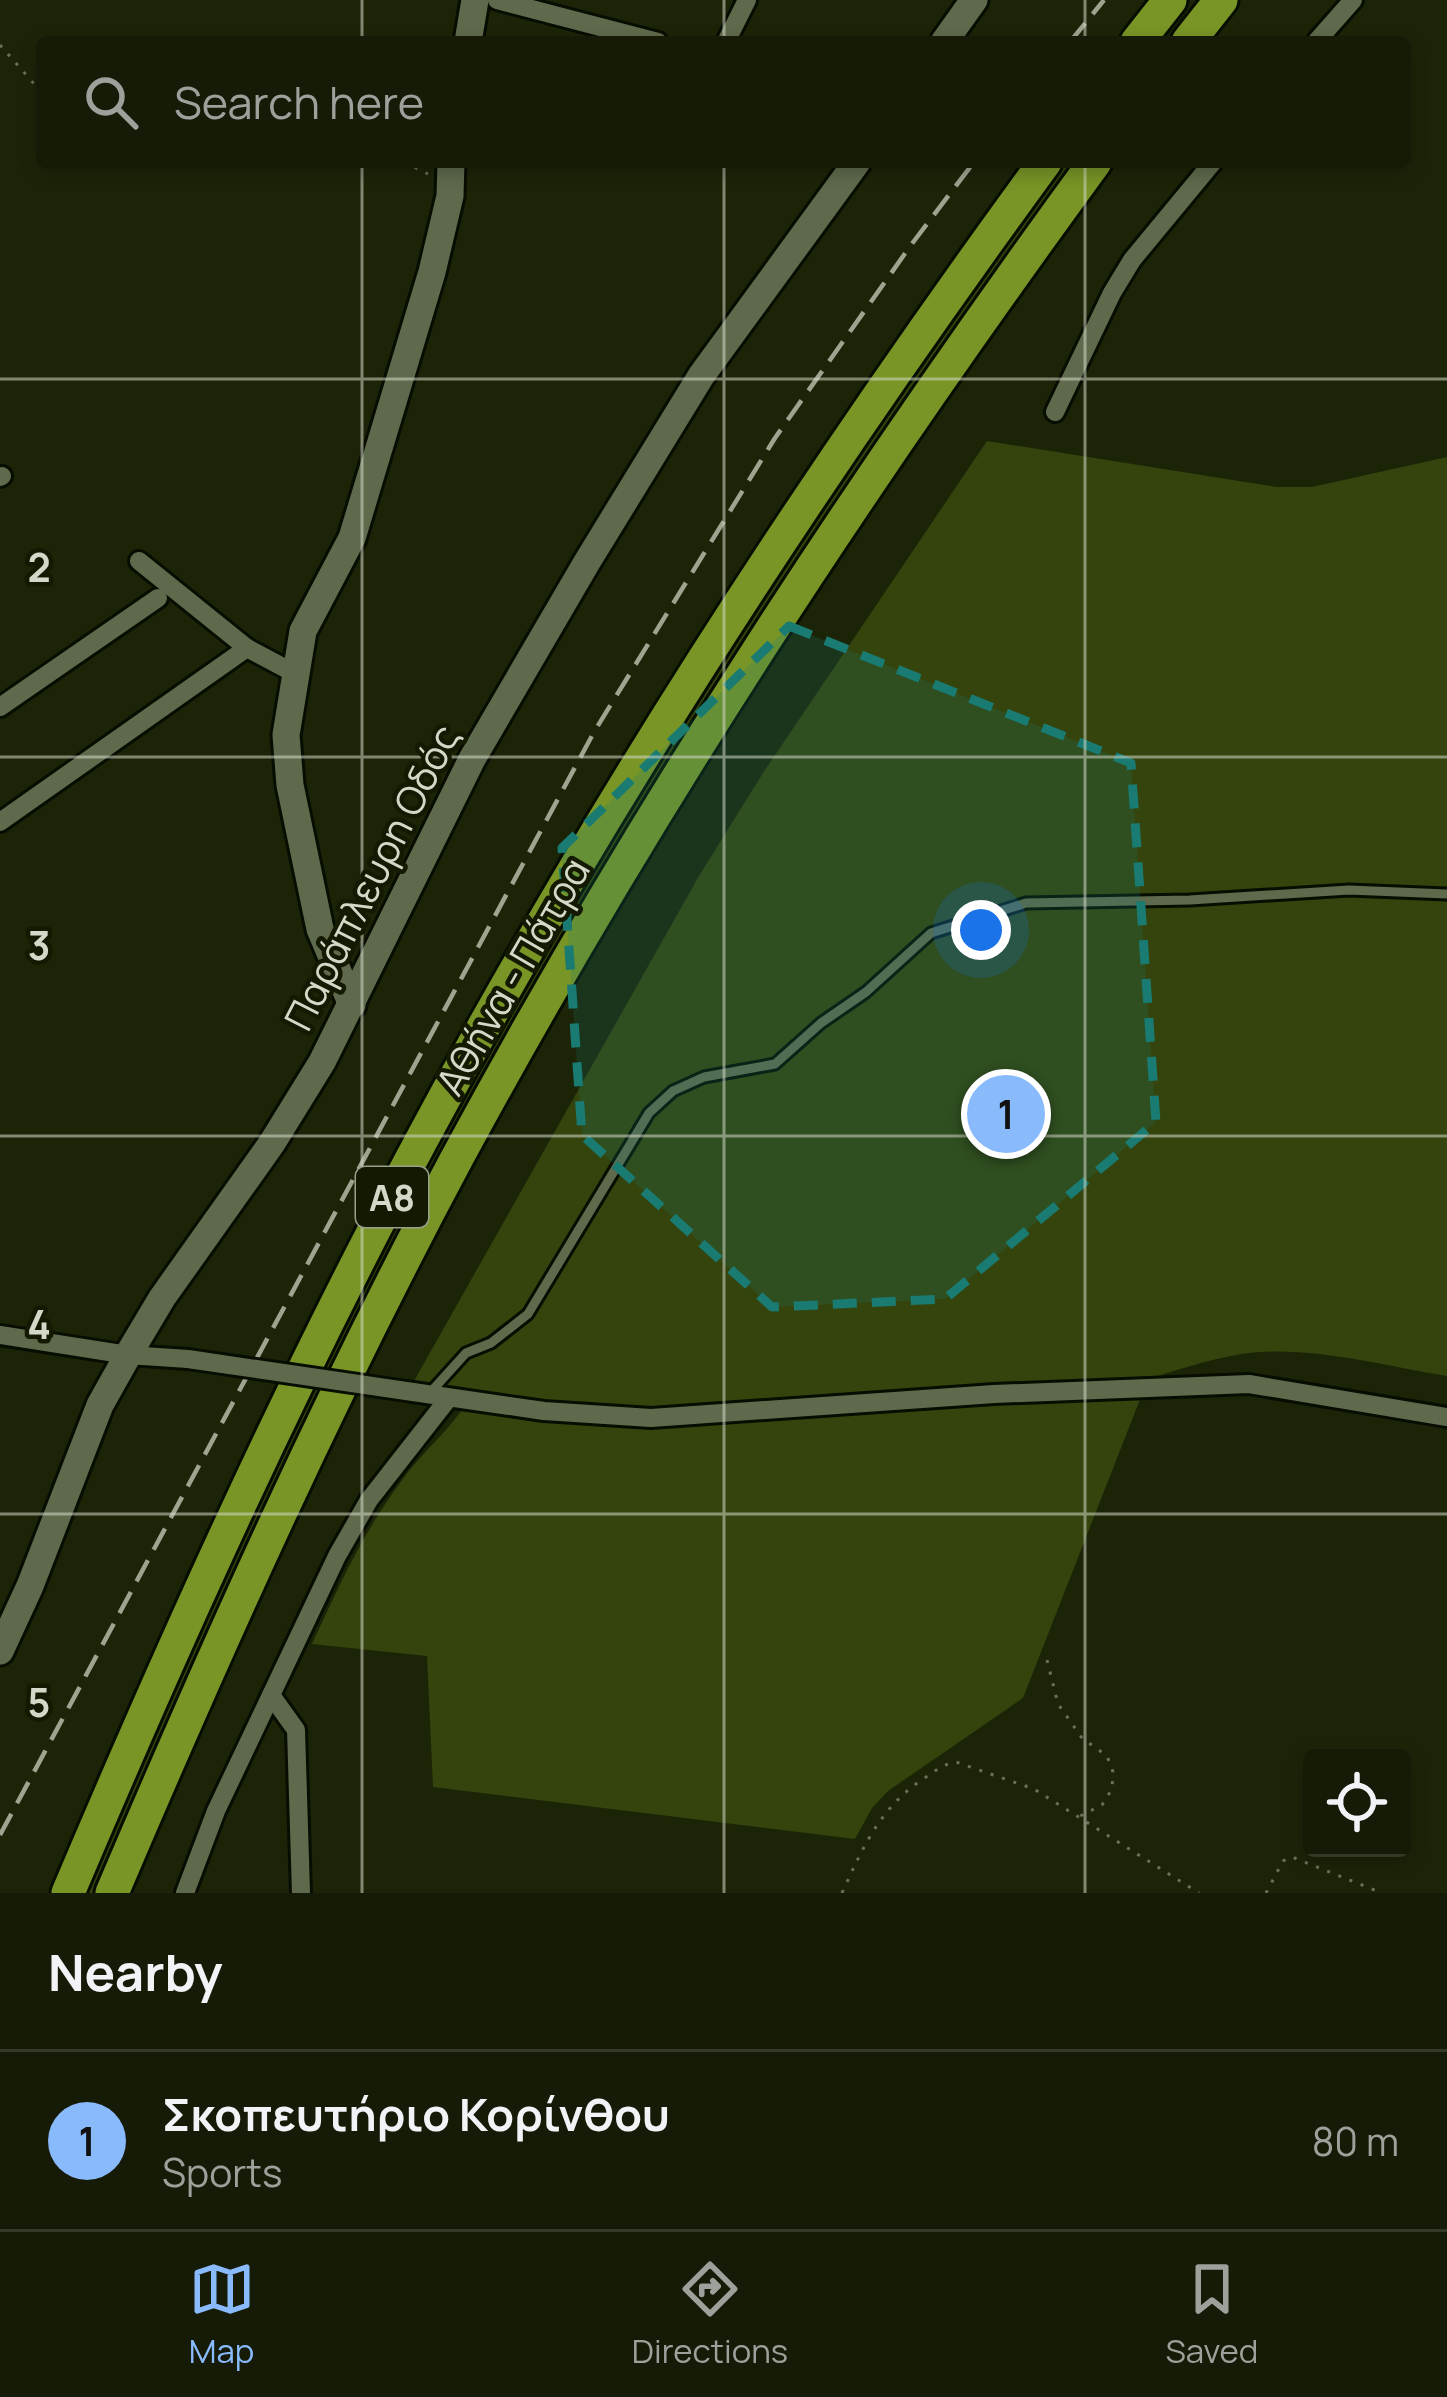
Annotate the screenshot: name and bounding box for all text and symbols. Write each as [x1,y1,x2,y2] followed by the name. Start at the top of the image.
[36,36,1411,168] search box
[78,69,144,135] icon: search
[174,71,424,133] text: Search here
[27,540,51,594] text: 2
[271,715,471,1039] street label: Παράπλευρη Οδός
[422,848,602,1104] street label: Αθήνα - Πάτρα
[951,900,1011,960] your location
[28,918,50,972] text: 3
[967,1069,1045,1159] pin: 1
[356,1167,428,1227] road number: Α8
[27,1297,51,1351] text: 4
[28,1675,50,1729] text: 5
[1303,1749,1411,1857] map controls
[1303,1749,1411,1857] button: locate
[48,1937,223,2006] text: Nearby
[162,2083,670,2145] text: Σκοπευτήριο Κορίνθου
[78,2114,96,2168] text: 1
[1312,2114,1399,2168] text: 80 m
[162,2145,282,2199] text: Sports
[189,2256,255,2373] tab: Map
[632,2256,788,2373] tab: Directions
[1165,2256,1258,2373] tab: Saved

